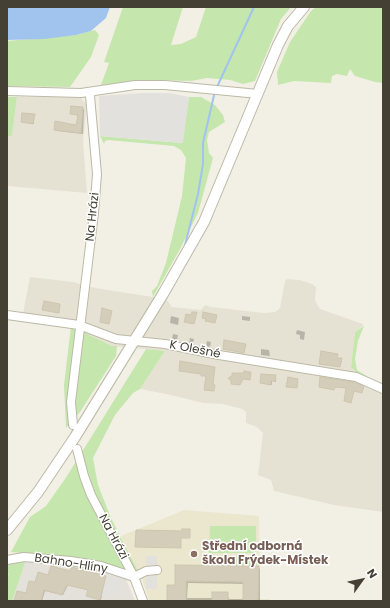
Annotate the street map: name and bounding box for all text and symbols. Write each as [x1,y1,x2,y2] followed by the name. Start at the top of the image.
[83,192,103,242] street label: Na Hrázi
[168,338,222,362] street label: K Olešné
[95,512,131,562] street label: Na Hrázi
[202,540,328,568] place label: Střední odborná škola Frýdek-Místek
[189,549,199,559] marker: Střední odborná škola Frýdek-Místek
[33,551,109,577] street label: Bahno-Hlíny
[342,560,382,600] north arrow
[363,566,381,581] text: N

